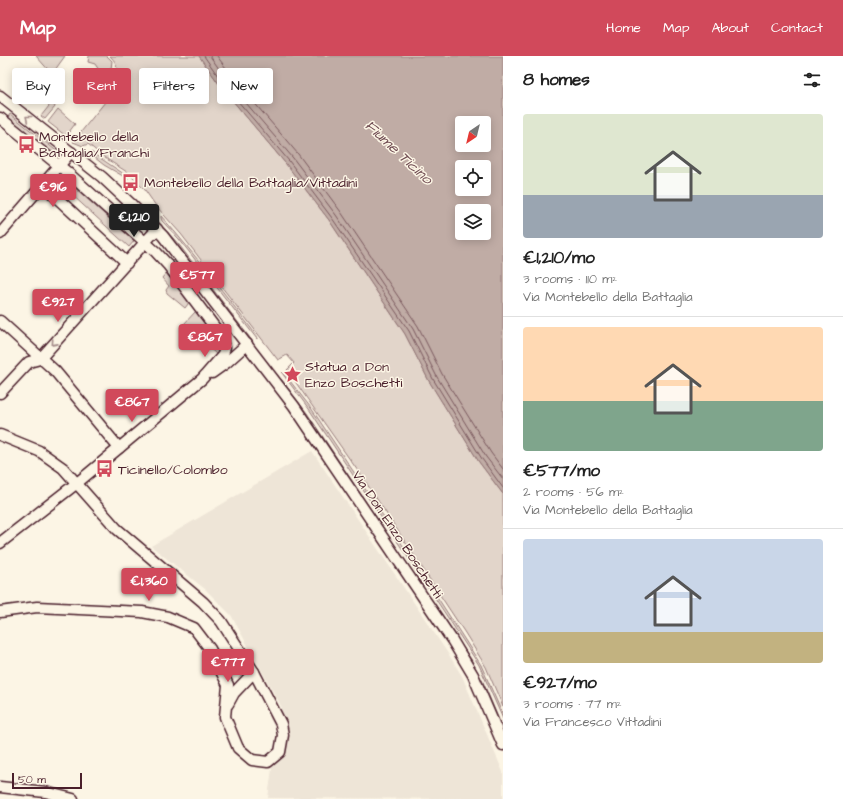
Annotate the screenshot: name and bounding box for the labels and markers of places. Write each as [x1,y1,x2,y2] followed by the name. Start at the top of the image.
[39,127,149,163] place label: Montebello della Battaglia/Franchi
[16,134,36,154] bus stop icon: Montebello della Battaglia/Franchi
[121,172,141,192] bus stop icon: Montebello della Battaglia/Vittadini
[144,173,357,193] place label: Montebello della Battaglia/Vittadini
[29,174,77,208] pin: €916
[101,204,167,238] pin: €1,210
[173,262,221,296] pin: €577
[34,289,82,323] pin: €927
[181,324,229,358] pin: €867
[305,357,402,393] place label: Statua a Don Enzo Boschetti
[282,364,302,384] place icon: Statua a Don Enzo Boschetti
[108,389,156,423] pin: €867
[95,459,115,479] bus stop icon: Ticinello/Colombo
[118,460,228,480] place label: Ticinello/Colombo
[116,568,182,602] pin: €1,360
[204,649,252,683] pin: €777

